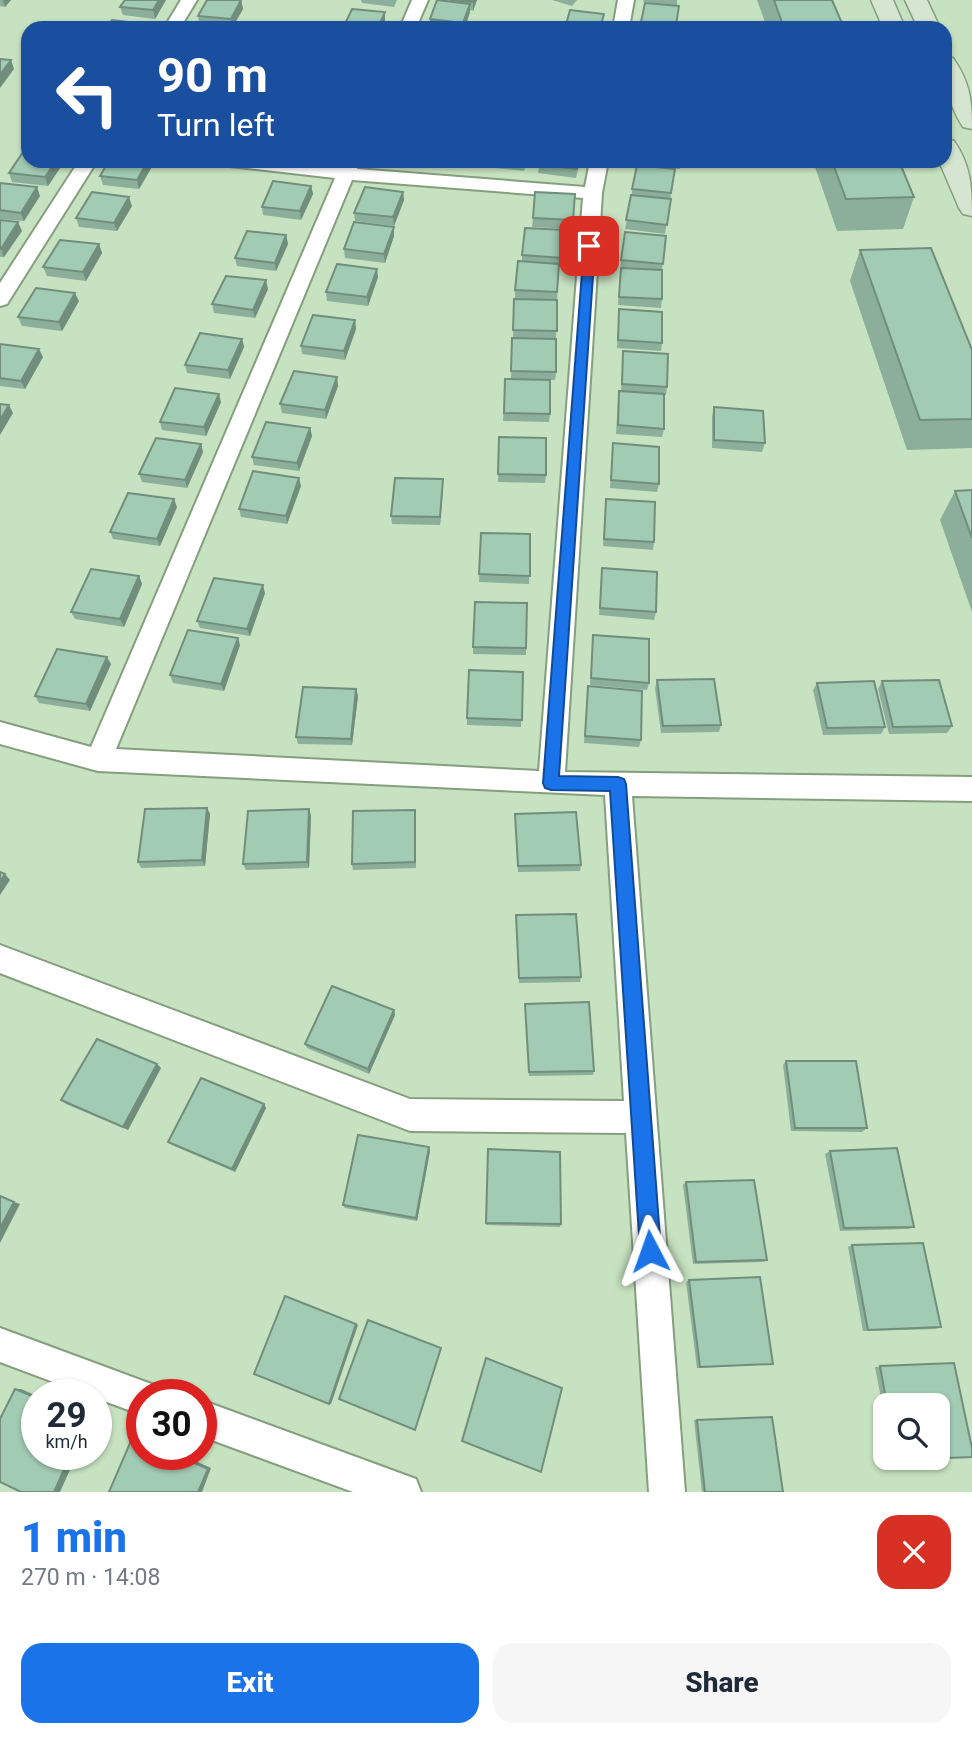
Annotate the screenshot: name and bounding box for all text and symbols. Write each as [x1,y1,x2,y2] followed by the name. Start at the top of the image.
[157,47,268,104] text: 90 m
[42,49,133,140] icon: left
[157,106,275,144] text: Turn left
[559,216,619,276] pin
[570,227,608,265] icon: arrive
[613,1214,687,1288] position arrow
[126,1379,217,1470] speed limit sign: 30
[873,1393,950,1470] map controls
[873,1393,950,1470] button: search
[46,1395,87,1436] text: 29
[45,1431,88,1452] text: km/h
[21,1513,127,1562] text: 1 min
[877,1515,951,1589] button: close
[21,1564,160,1591] text: 270 m · 14:08
[21,1643,479,1723] button: Exit
[493,1643,951,1723] button: Share

